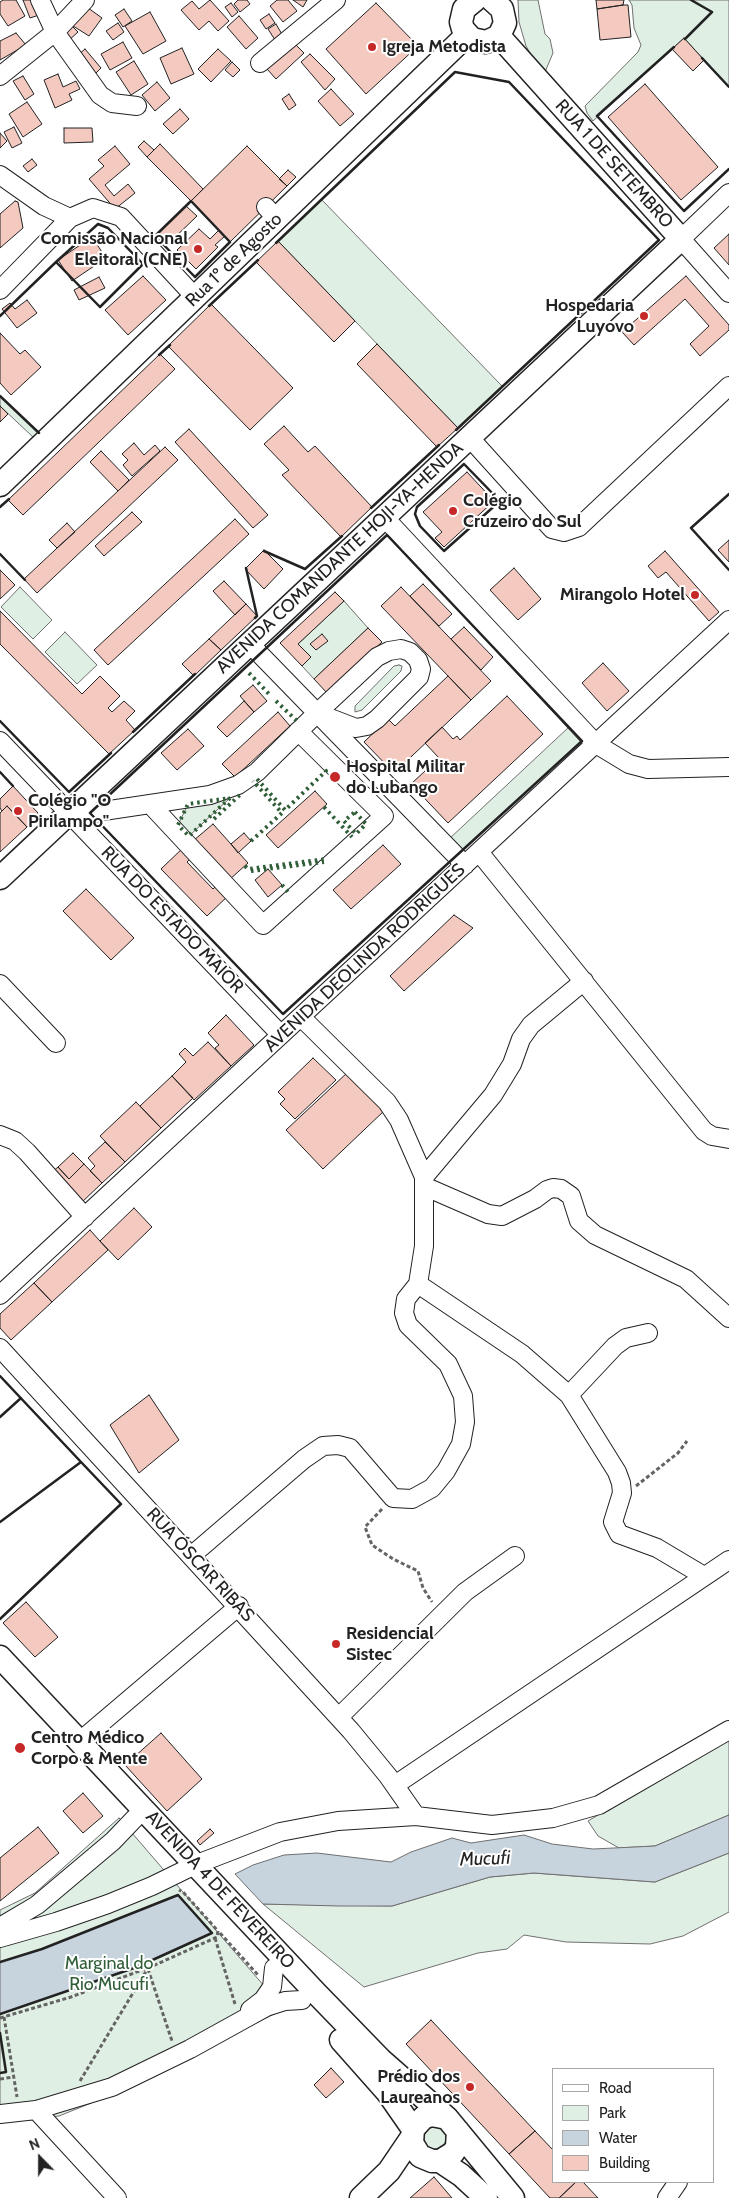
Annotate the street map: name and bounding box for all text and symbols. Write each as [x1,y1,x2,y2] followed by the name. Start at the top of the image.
[382,36,506,58] place label: Igreja Metodista
[366,41,378,53] marker: Igreja Metodista
[551,95,677,233] street label: RUA 1 DE SETEMBRO
[181,209,287,311] street label: Rua 1º de Agosto
[41,228,188,270] place label: Comissão Nacional Eleitoral (CNE)
[192,243,204,255] marker: Comissão Nacional Eleitoral (CNE)
[545,295,634,338] place label: Hospedaria Luyovo
[638,310,650,322] marker: Hospedaria Luyovo
[212,438,468,678] street label: AVENIDA COMANDANTE HOJI-YA-HENDA
[463,490,581,532] place label: Colégio Cruzeiro do Sul
[447,505,459,517] marker: Colégio Cruzeiro do Sul
[560,584,685,606] place label: Mirangolo Hotel
[689,589,701,601] marker: Mirangolo Hotel
[346,756,465,799] place label: Hospital Militar do Lubango
[328,770,342,784] marker: Hospital Militar do Lubango
[28,790,111,832] place label: Colégio "O Pirilampo"
[12,805,24,817] marker: Colégio "O Pirilampo"
[96,842,248,998] street label: RUA DO ESTADO MAIOR
[260,859,470,1057] street label: AVENIDA DEOLINDA RODRIGUES
[142,1504,258,1626] street label: RUA ÓSCAR RIBAS
[346,1623,434,1666] place label: Residencial Sistec
[330,1638,342,1650] marker: Residencial Sistec
[31,1727,147,1770] place label: Centro Médico Corpo & Mente
[13,1741,27,1755] marker: Centro Médico Corpo & Mente
[141,1806,299,1974] street label: AVENIDA 4 DE FEVEREIRO
[459,1847,511,1871] water label: Mucufi
[65,1953,153,1996] park label: Marginal do Rio Mucufi
[377,2066,460,2108] place label: Prédio dos Laureanos
[552,2068,714,2183] legend
[599,2079,632,2097] text: Road
[464,2081,476,2093] marker: Prédio dos Laureanos
[599,2104,626,2122] text: Park
[599,2129,637,2147] text: Water
[15,2133,65,2183] north arrow
[26,2134,42,2154] text: N
[599,2154,650,2172] text: Building

